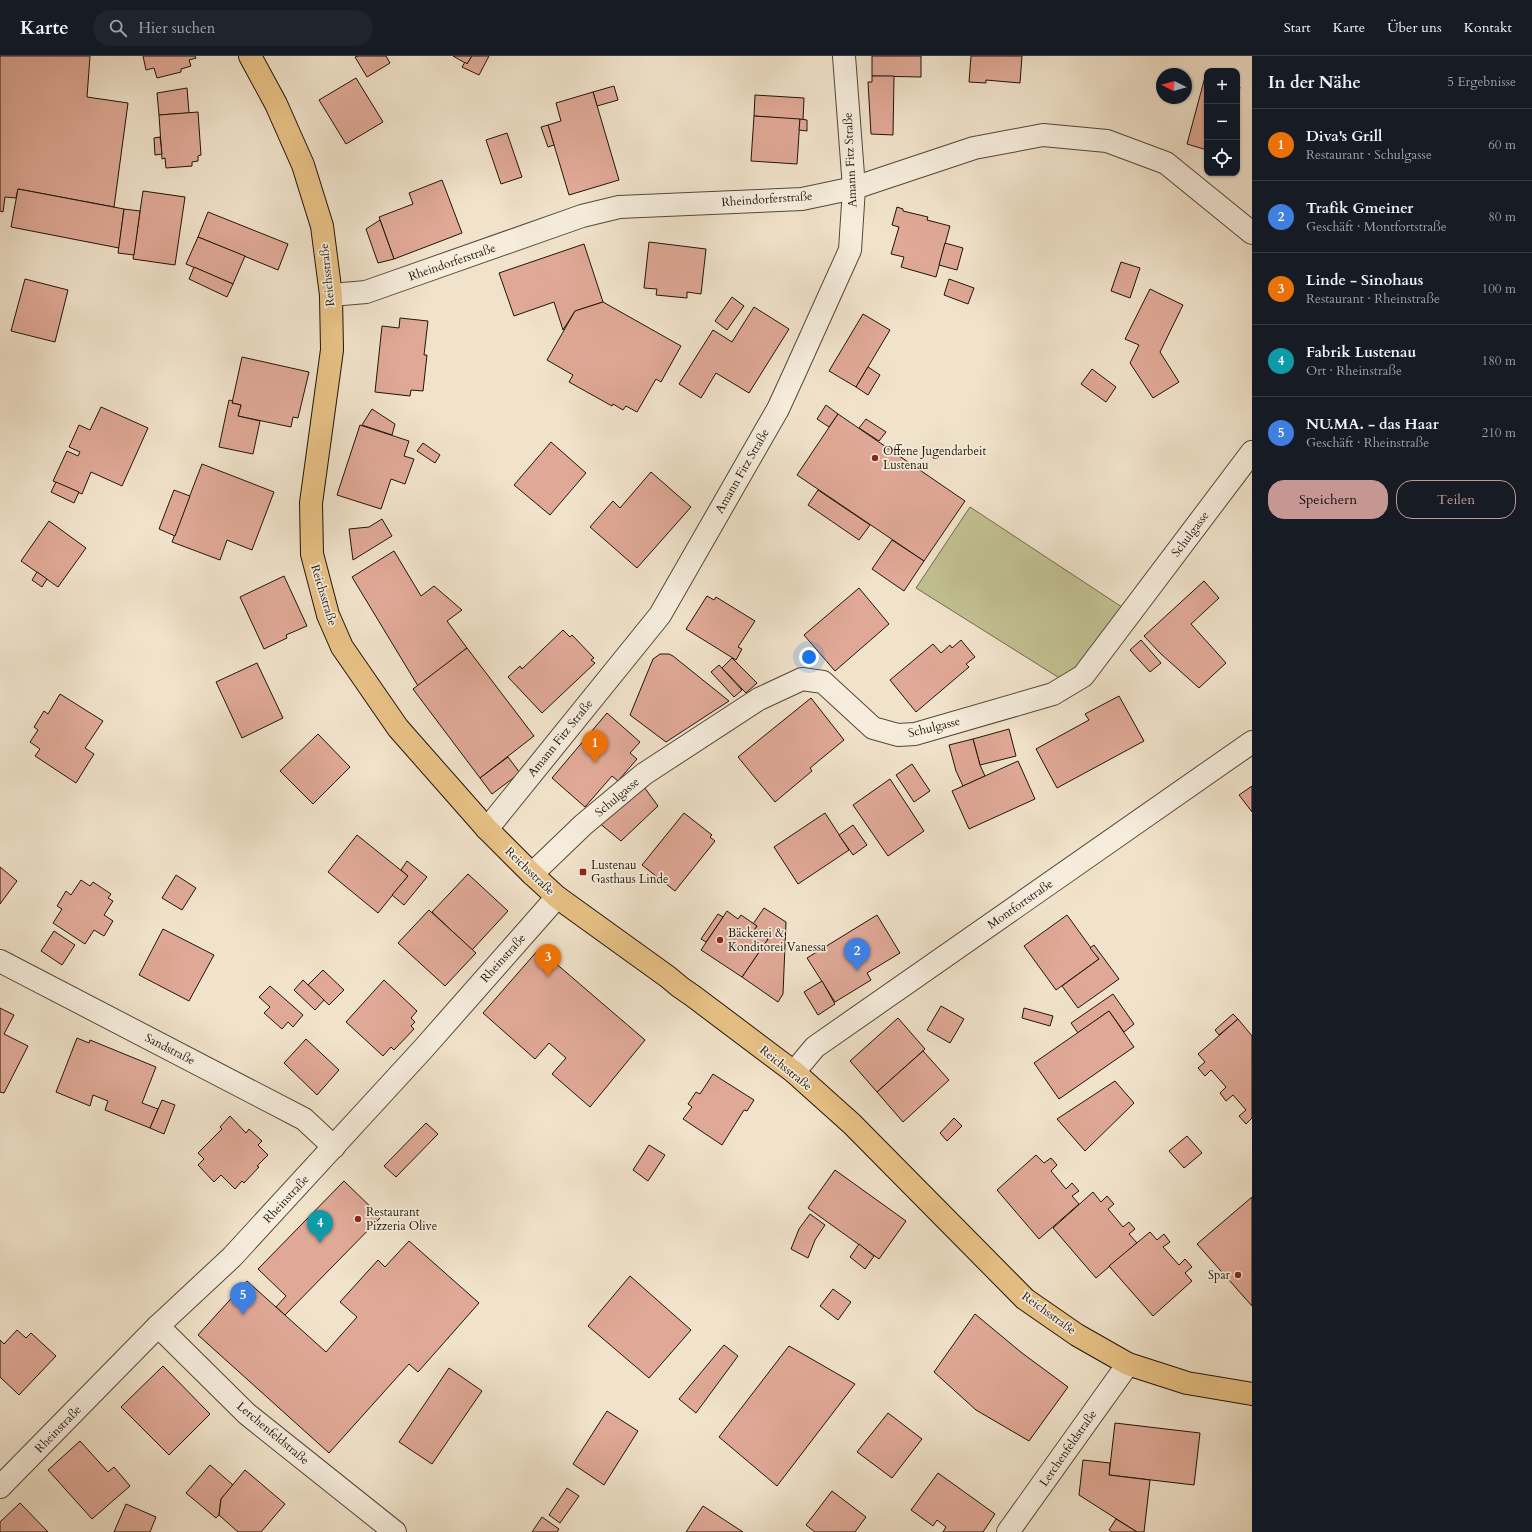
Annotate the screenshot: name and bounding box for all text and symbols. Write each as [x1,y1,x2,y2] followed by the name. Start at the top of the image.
[93,10,373,46] search box
[20,15,69,41] text: Karte
[107,17,129,39] icon: search
[139,18,215,38] text: Hier suchen
[1284,18,1311,37] text: Start
[1333,18,1365,37] text: Karte
[1387,18,1442,37] text: Über uns
[1464,18,1512,37] text: Kontakt
[1156,68,1192,104] north arrow
[1204,68,1240,176] map controls
[1204,68,1240,104] button: +
[1268,71,1361,94] text: In der Nähe
[1447,73,1516,91] text: 5 Ergebnisse
[1204,104,1240,140] button: −
[840,112,860,208] street label: Amann Fitz Straße
[1306,126,1382,146] text: Diva's Grill
[1278,136,1284,154] text: 1
[1488,136,1516,154] text: 60 m
[1204,140,1240,176] button: locate
[1306,146,1432,164] text: Restaurant · Schulgasse
[721,188,813,210] street label: Rheindorferstraße
[1306,198,1413,218] text: Trafik Gmeiner
[1278,208,1284,226] text: 2
[1488,208,1516,226] text: 80 m
[1306,218,1447,236] text: Geschäft · Montfortstraße
[406,240,498,284] street label: Rheindorferstraße
[316,243,338,307] street label: Reichsstraße
[1306,270,1423,290] text: Linde - Sinohaus
[1278,280,1284,298] text: 3
[1482,280,1516,298] text: 100 m
[1306,290,1440,308] text: Restaurant · Rheinstraße
[1306,342,1416,362] text: Fabrik Lustenau
[1278,352,1284,370] text: 4
[1482,352,1516,370] text: 180 m
[1306,362,1402,380] text: Ort · Rheinstraße
[1306,414,1439,434] text: NU.MA. - das Haar
[1278,424,1284,442] text: 5
[1482,424,1516,442] text: 210 m
[711,426,773,516] street label: Amann Fitz Straße
[1306,434,1429,452] text: Geschäft · Rheinstraße
[883,443,986,473] place label: Offene Jugendarbeit Lustenau
[870,453,880,463] marker: Offene Jugendarbeit Lustenau
[1268,480,1388,519] button: Speichern
[1396,480,1516,519] button: Teilen
[1168,508,1212,560] street label: Schulgasse
[307,562,341,628] street label: Reichsstraße
[799,647,819,667] your location
[524,696,596,780] street label: Amann Fitz Straße
[906,713,962,741] street label: Schulgasse
[582,730,608,763] pin: 1
[592,774,642,820] street label: Schulgasse
[502,843,558,899] street label: Reichsstraße
[591,857,668,887] place label: Lustenau Gasthaus Linde
[578,867,588,877] marker: Lustenau Gasthaus Linde
[984,875,1056,933] street label: Montfortstraße
[728,925,827,955] place label: Bäckerei & Konditorei Vanessa
[477,930,529,986] street label: Rheinstraße
[715,935,725,945] marker: Bäckerei & Konditorei Vanessa
[844,938,870,971] pin: 2
[535,944,561,977] pin: 3
[142,1030,198,1068] street label: Sandstraße
[756,1042,816,1094] street label: Reichsstraße
[260,1171,312,1227] street label: Rheinstraße
[366,1204,437,1234] place label: Restaurant Pizzeria Olive
[307,1210,333,1243] pin: 4
[353,1214,363,1224] marker: Restaurant Pizzeria Olive
[1208,1267,1231,1283] place label: Spar
[1233,1270,1243,1280] marker: Spar
[230,1282,256,1315] pin: 5
[1019,1288,1079,1338] street label: Reichsstraße
[233,1398,313,1468] street label: Lerchenfeldstraße
[31,1402,85,1456] street label: Rheinstraße
[1036,1407,1100,1489] street label: Lerchenfeldstraße

